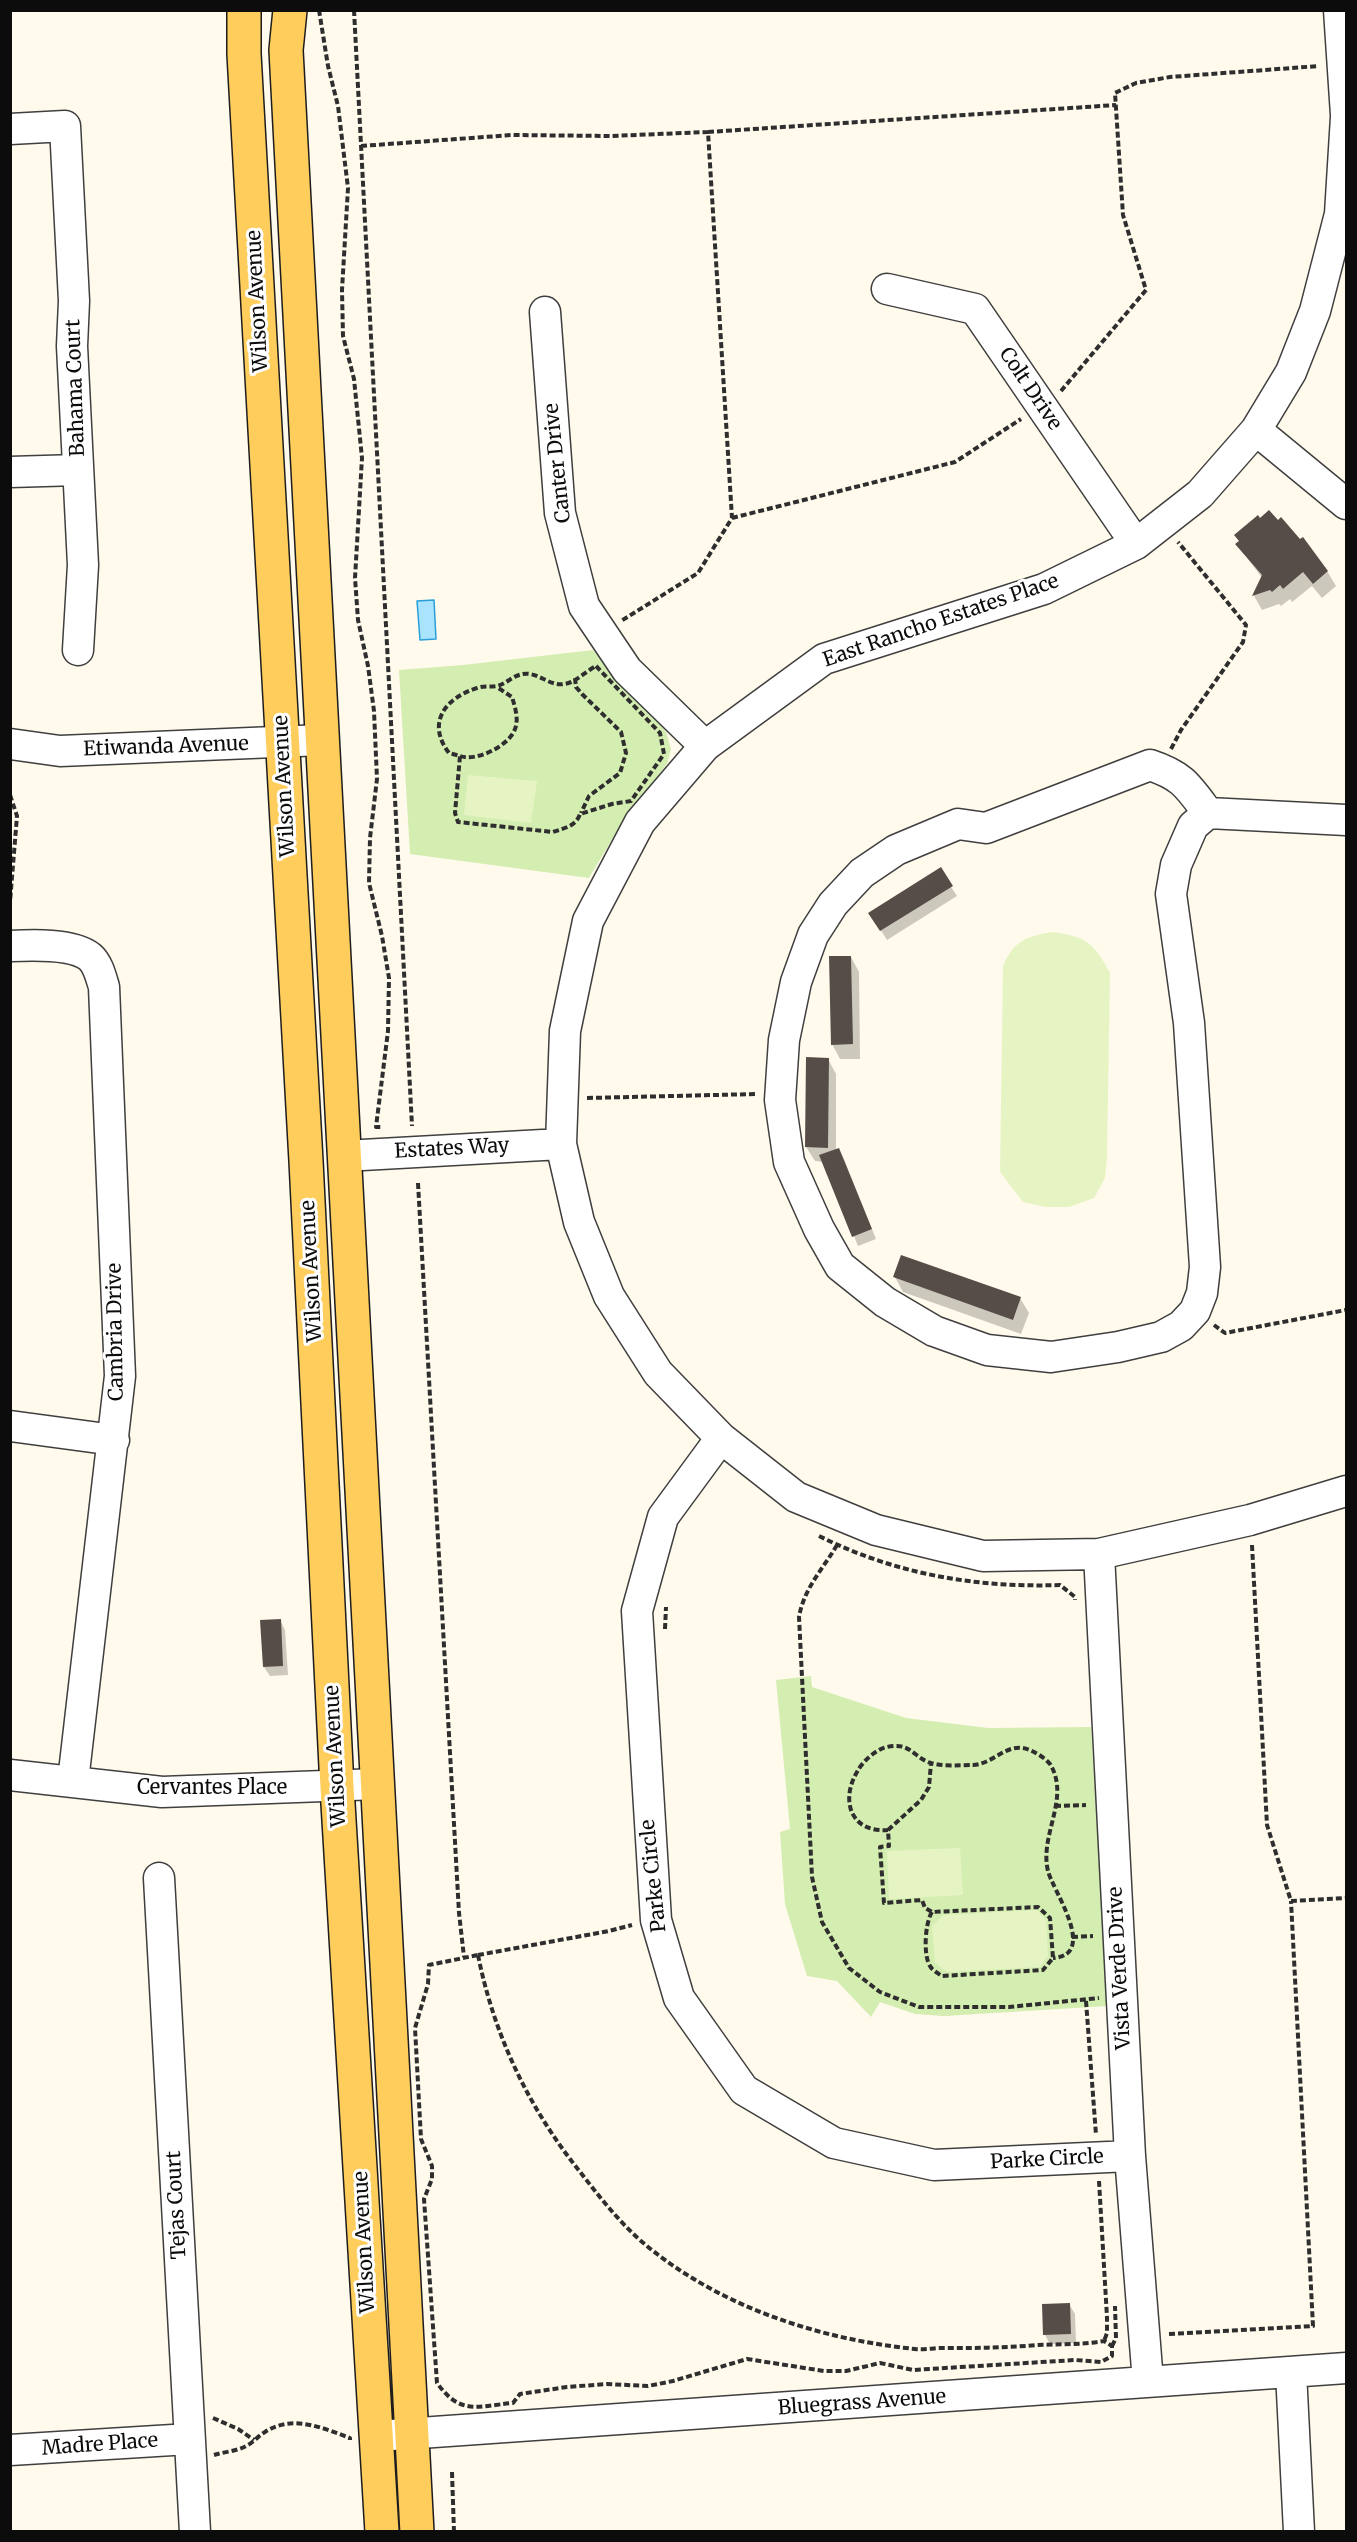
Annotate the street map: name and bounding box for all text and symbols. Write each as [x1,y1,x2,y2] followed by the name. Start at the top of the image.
[242,229,274,373] street label: Wilson Avenue
[62,319,90,457] street label: Bahama Court
[994,343,1066,435] street label: Colt Drive
[540,402,576,524] street label: Canter Drive
[820,569,1062,673] street label: East Rancho Estates Place
[269,714,301,858] street label: Wilson Avenue
[83,732,249,762] street label: Etiwanda Avenue
[394,1134,510,1164] street label: Estates Way
[296,1199,328,1343] street label: Wilson Avenue
[103,1263,129,1401] street label: Cambria Drive
[320,1684,352,1828] street label: Wilson Avenue
[137,1776,287,1800] street label: Cervantes Place
[636,1818,672,1934] street label: Parke Circle
[1104,1886,1136,2050] street label: Vista Verde Drive
[990,2145,1104,2175] street label: Parke Circle
[162,2150,192,2260] street label: Tejas Court
[349,2170,381,2314] street label: Wilson Avenue
[777,2385,947,2421] street label: Bluegrass Avenue
[41,2429,159,2461] street label: Madre Place

